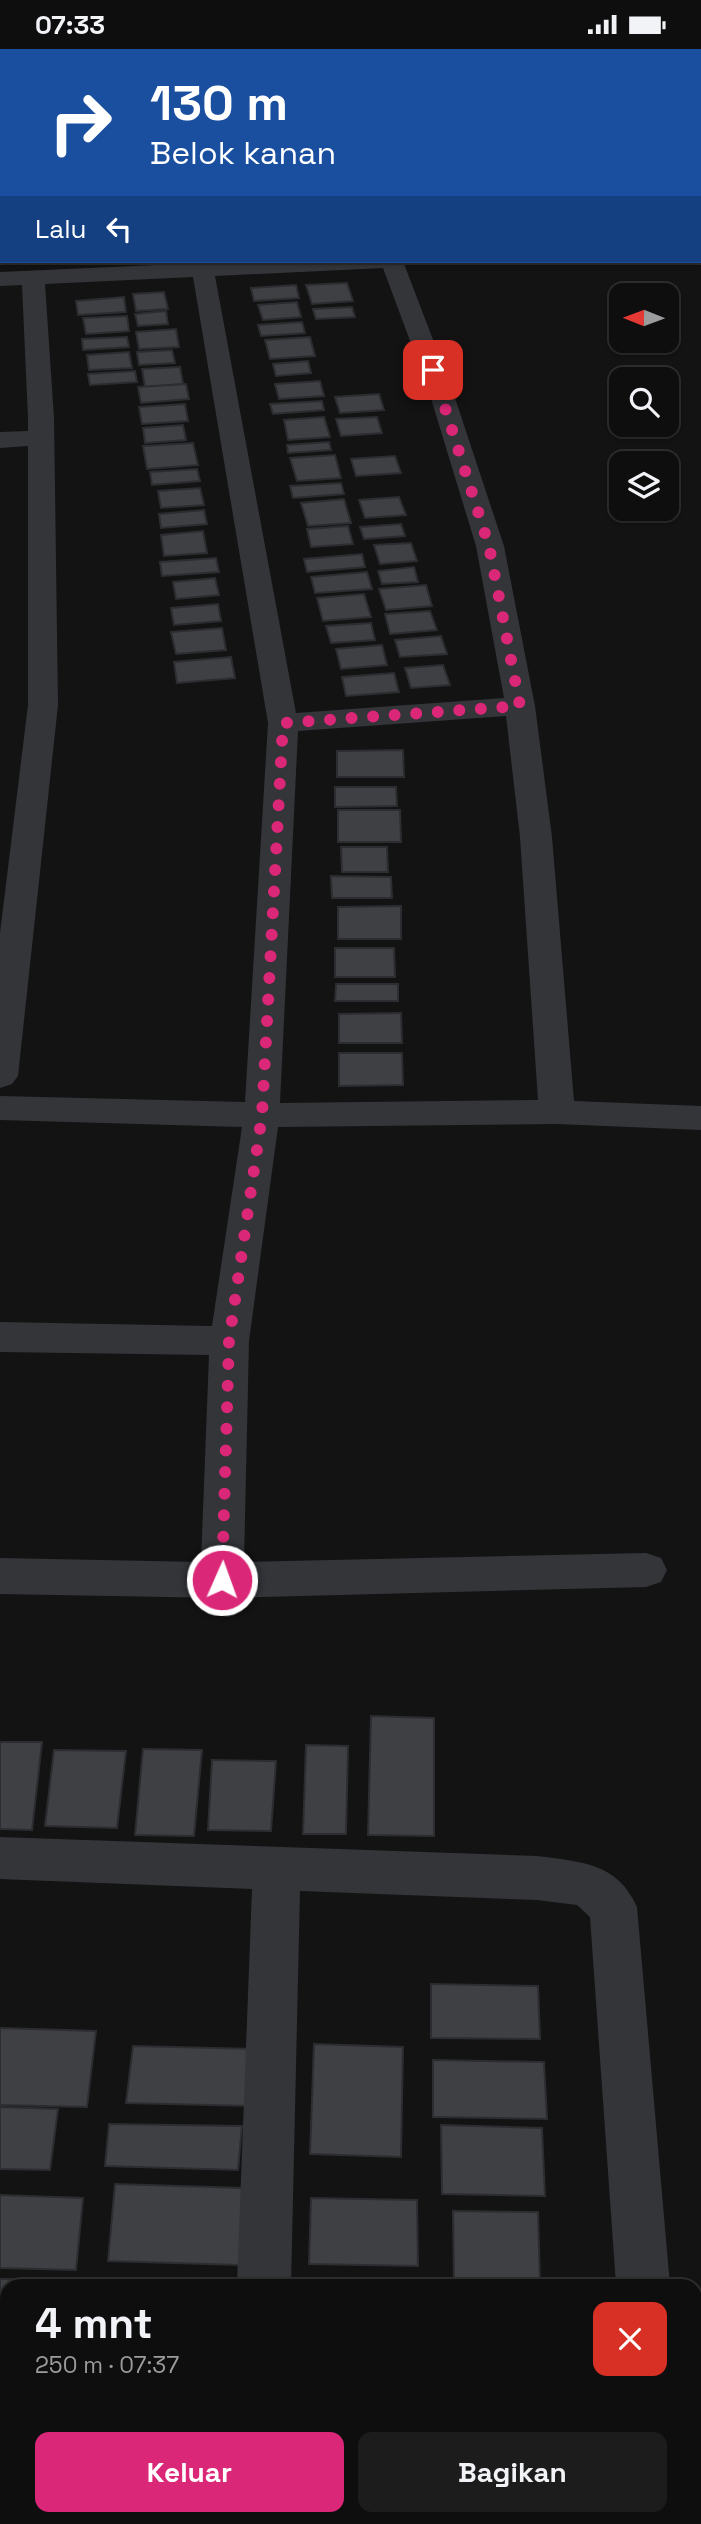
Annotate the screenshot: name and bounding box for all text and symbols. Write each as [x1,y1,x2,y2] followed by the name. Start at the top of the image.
[35,8,105,42] text: 07:33
[150,72,288,134] text: 130 m
[35,77,126,168] icon: right
[150,133,336,173] text: Belok kanan
[100,210,138,248] icon: left
[35,212,86,246] text: Lalu
[609,283,679,353] north arrow
[609,283,679,521] map controls
[403,340,463,400] pin
[414,351,452,389] icon: arrive
[609,367,679,437] button: search
[609,451,679,521] button: layers
[185,1543,259,1617] position arrow
[35,2297,153,2350] text: 4 mnt
[593,2302,667,2376] button: close
[35,2350,179,2380] text: 250 m · 07:37
[35,2432,344,2512] button: Keluar
[358,2432,667,2512] button: Bagikan

